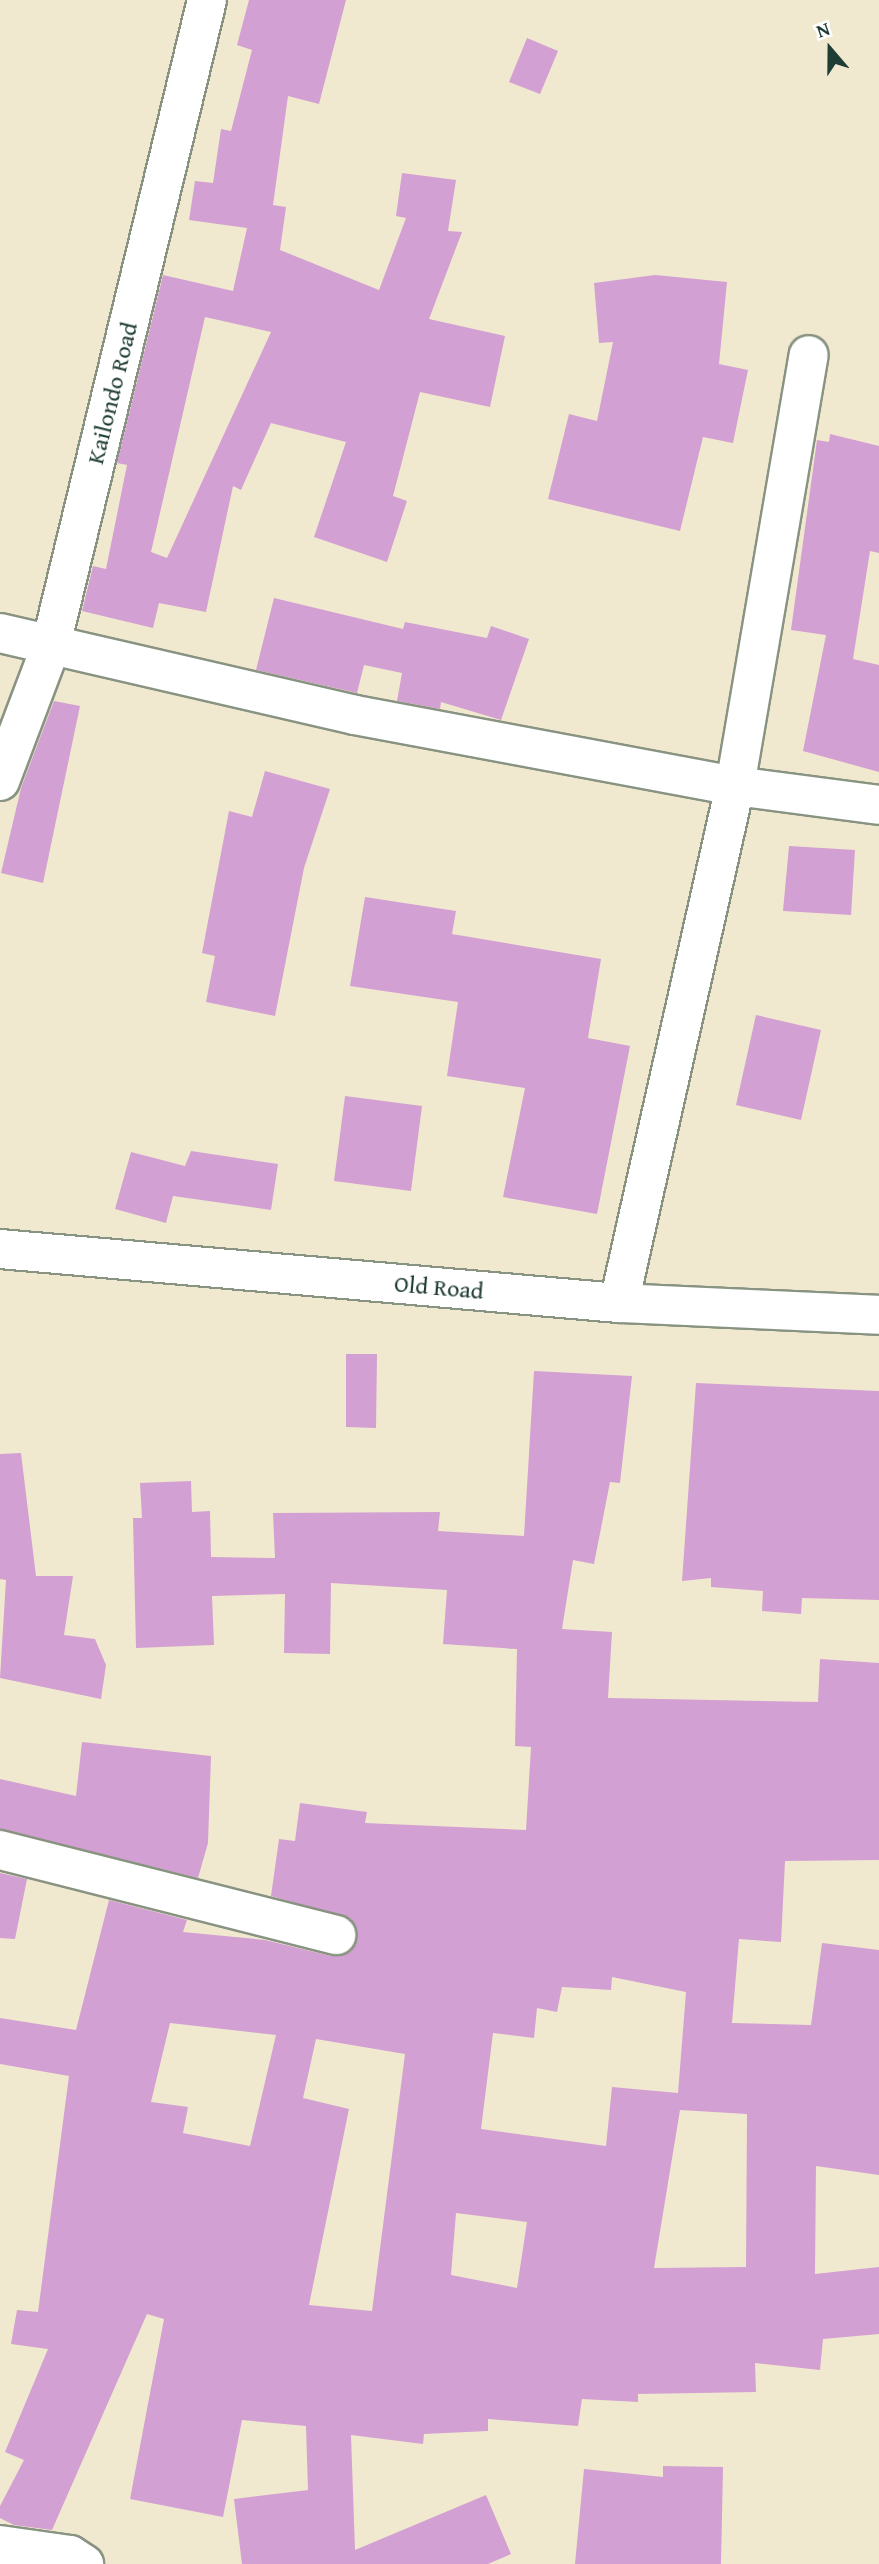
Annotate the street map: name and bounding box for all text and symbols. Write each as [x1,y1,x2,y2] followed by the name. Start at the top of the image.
[795,14,865,84] north arrow
[812,14,834,45] text: N
[80,319,144,467] street label: Kailondo Road
[393,1269,485,1305] street label: Old Road

